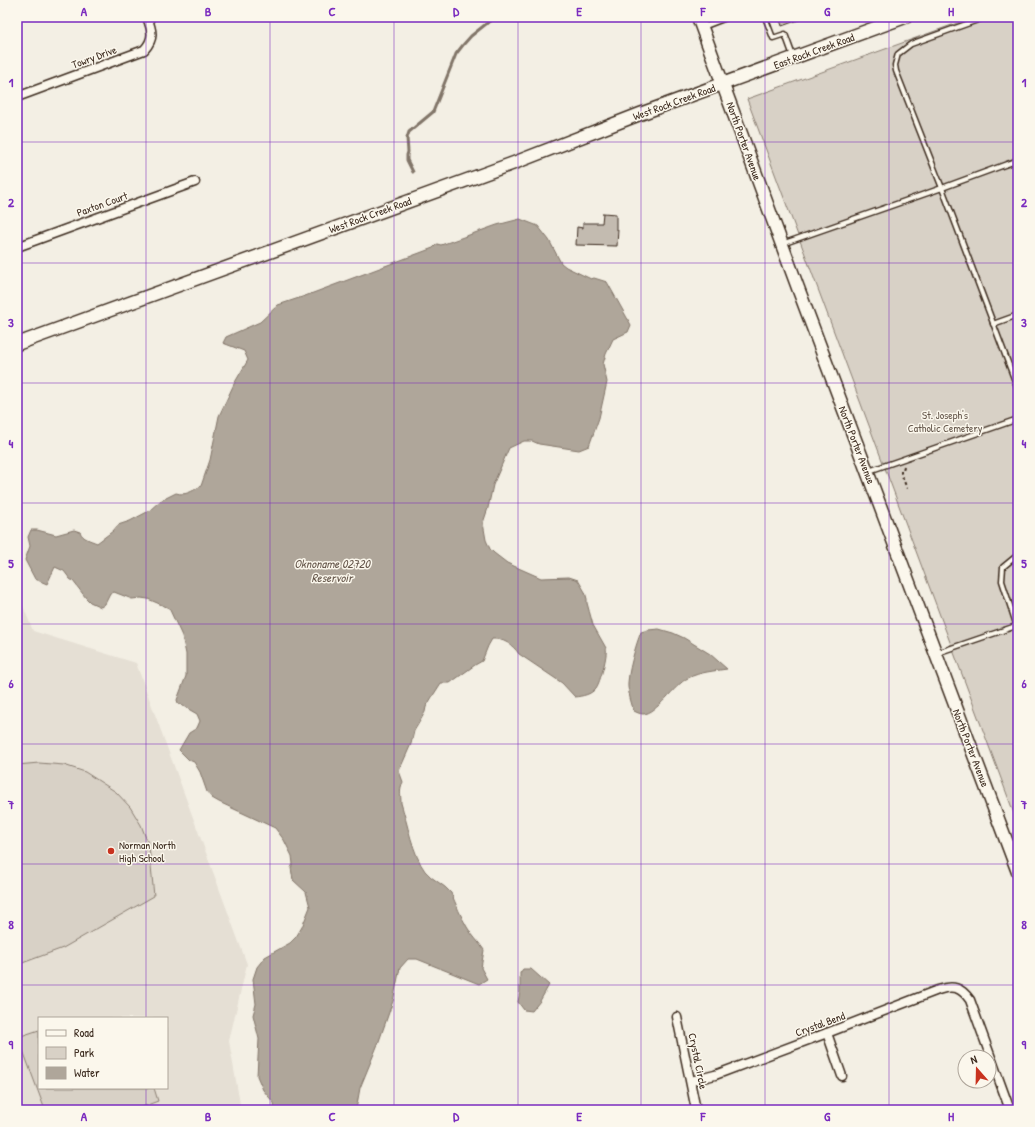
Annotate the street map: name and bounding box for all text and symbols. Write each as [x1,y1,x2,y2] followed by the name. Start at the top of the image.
[81,2,88,20] text: A
[205,2,212,20] text: B
[328,2,336,20] text: C
[453,2,460,20] text: D
[576,2,582,20] text: E
[700,2,707,20] text: F
[824,2,831,20] text: G
[948,2,954,20] text: H
[772,30,857,72] street label: East Rock Creek Road
[70,42,119,72] street label: Towry Drive
[9,73,14,91] text: 1
[1022,73,1027,91] text: 1
[631,80,718,123] street label: West Rock Creek Road
[723,100,765,183] street label: North Porter Avenue
[75,188,130,220] street label: Paxton Court
[8,193,15,211] text: 2
[327,193,414,236] street label: West Rock Creek Road
[1021,193,1028,211] text: 2
[8,313,14,331] text: 3
[1021,313,1027,331] text: 3
[836,404,878,486] street label: North Porter Avenue
[908,408,983,435] park label: St. Joseph's Catholic Cemetery
[9,434,14,452] text: 4
[1022,434,1027,452] text: 4
[8,554,14,572] text: 5
[1021,554,1027,572] text: 5
[294,555,371,586] water label: Oknoname 02720 Reservoir
[8,674,14,692] text: 6
[1021,674,1027,692] text: 6
[950,707,992,789] street label: North Porter Avenue
[7,795,15,813] text: 7
[1020,795,1028,813] text: 7
[119,838,176,865] place label: Norman North High School
[106,846,116,856] marker: Norman North High School
[8,915,14,933] text: 8
[1021,915,1027,933] text: 8
[793,1008,847,1039] street label: Crystal Bend
[38,1017,168,1089] legend
[74,1024,94,1041] text: Road
[685,1032,711,1091] street label: Crystal Circle
[9,1035,14,1053] text: 9
[1022,1035,1027,1053] text: 9
[74,1044,94,1061] text: Park
[957,1049,997,1089] north arrow
[968,1052,979,1067] text: N
[74,1064,100,1081] text: Water
[81,1107,88,1125] text: A
[205,1107,212,1125] text: B
[328,1107,336,1125] text: C
[453,1107,460,1125] text: D
[576,1107,582,1125] text: E
[700,1107,707,1125] text: F
[824,1107,831,1125] text: G
[948,1107,954,1125] text: H

